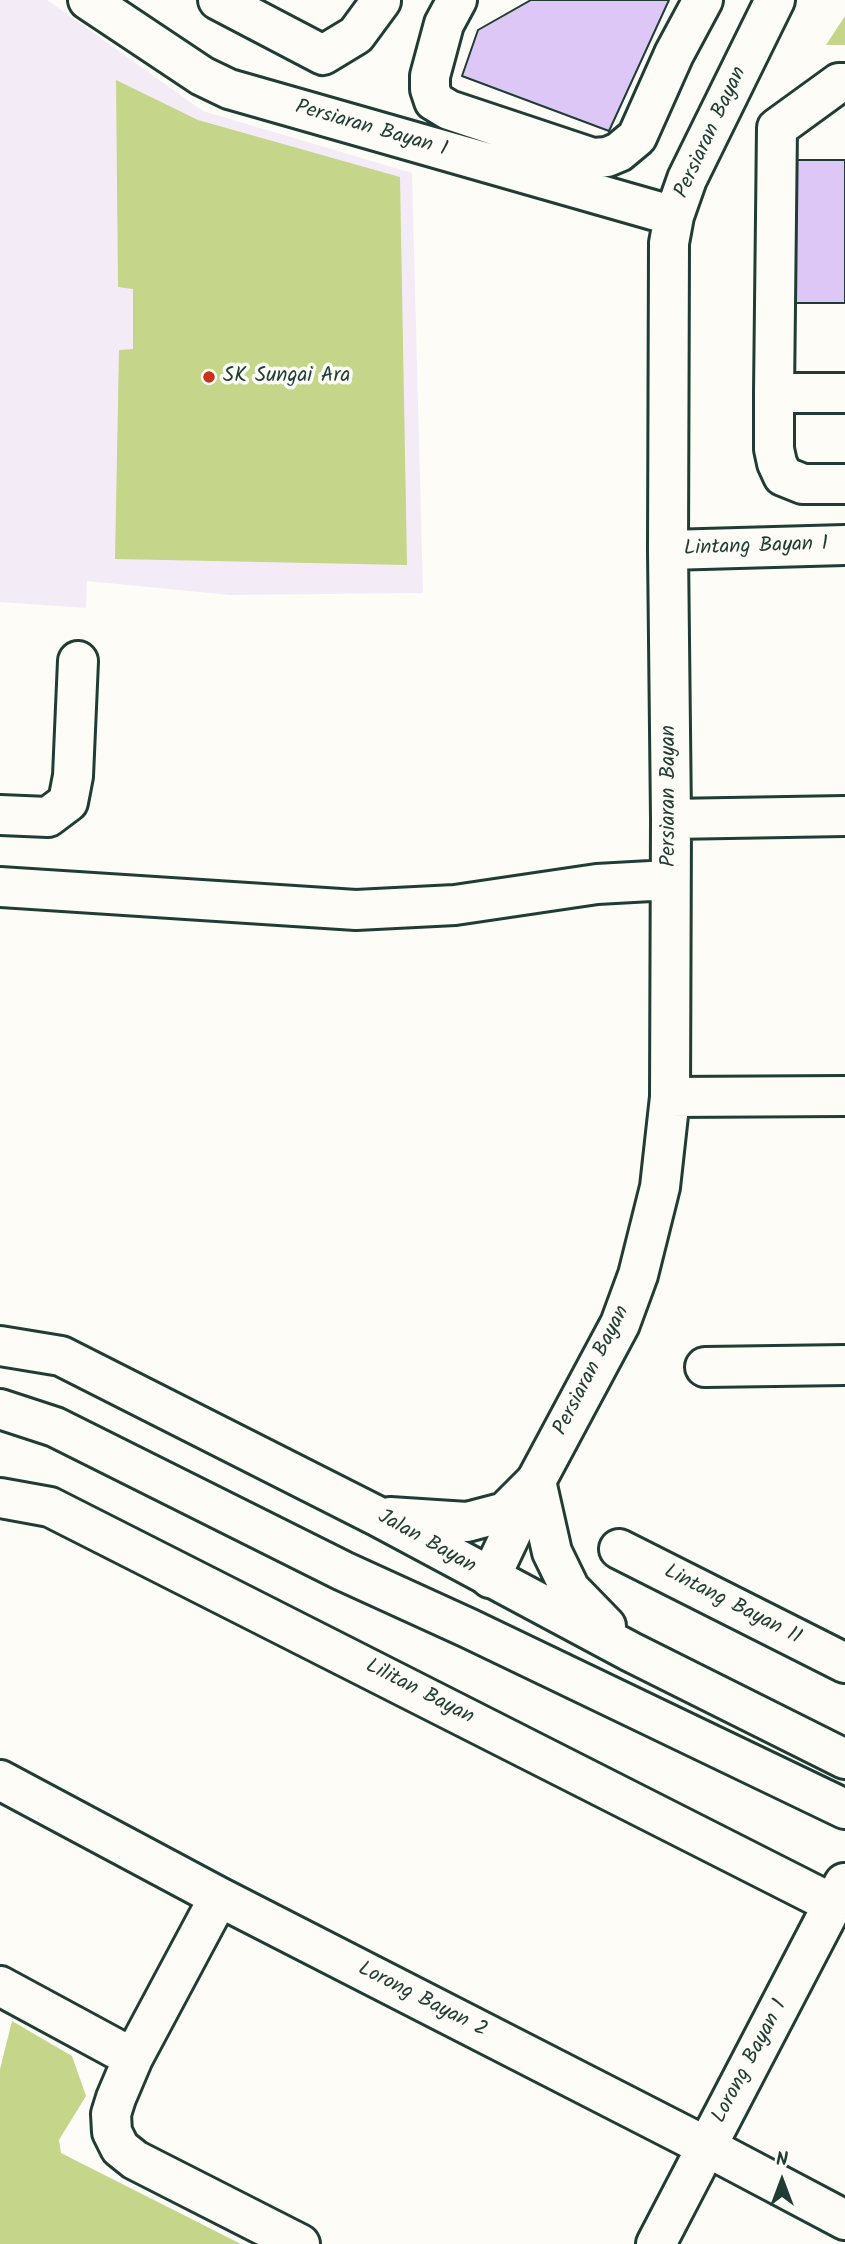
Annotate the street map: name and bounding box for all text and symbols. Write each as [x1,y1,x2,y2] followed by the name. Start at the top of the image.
[671,63,753,203] street label: Persiaran Bayan
[292,96,450,164] street label: Persiaran Bayan 1
[223,364,350,390] place label: SK Sungai Ara
[201,369,217,385] marker: SK Sungai Ara
[683,533,829,563] street label: Lintang Bayan 1
[657,725,683,867] street label: Persiaran Bayan
[550,1302,636,1440] street label: Persiaran Bayan
[372,1506,480,1580] street label: Jalan Bayan
[659,1561,805,1651] street label: Lintang Bayan 11
[361,1655,477,1731] street label: Lilitan Bayan
[353,1958,491,2044] street label: Lorong Bayan 2
[708,1996,794,2128] street label: Lorong Bayan 1
[776,2145,788,2175] text: N
[747,2146,817,2216] north arrow

